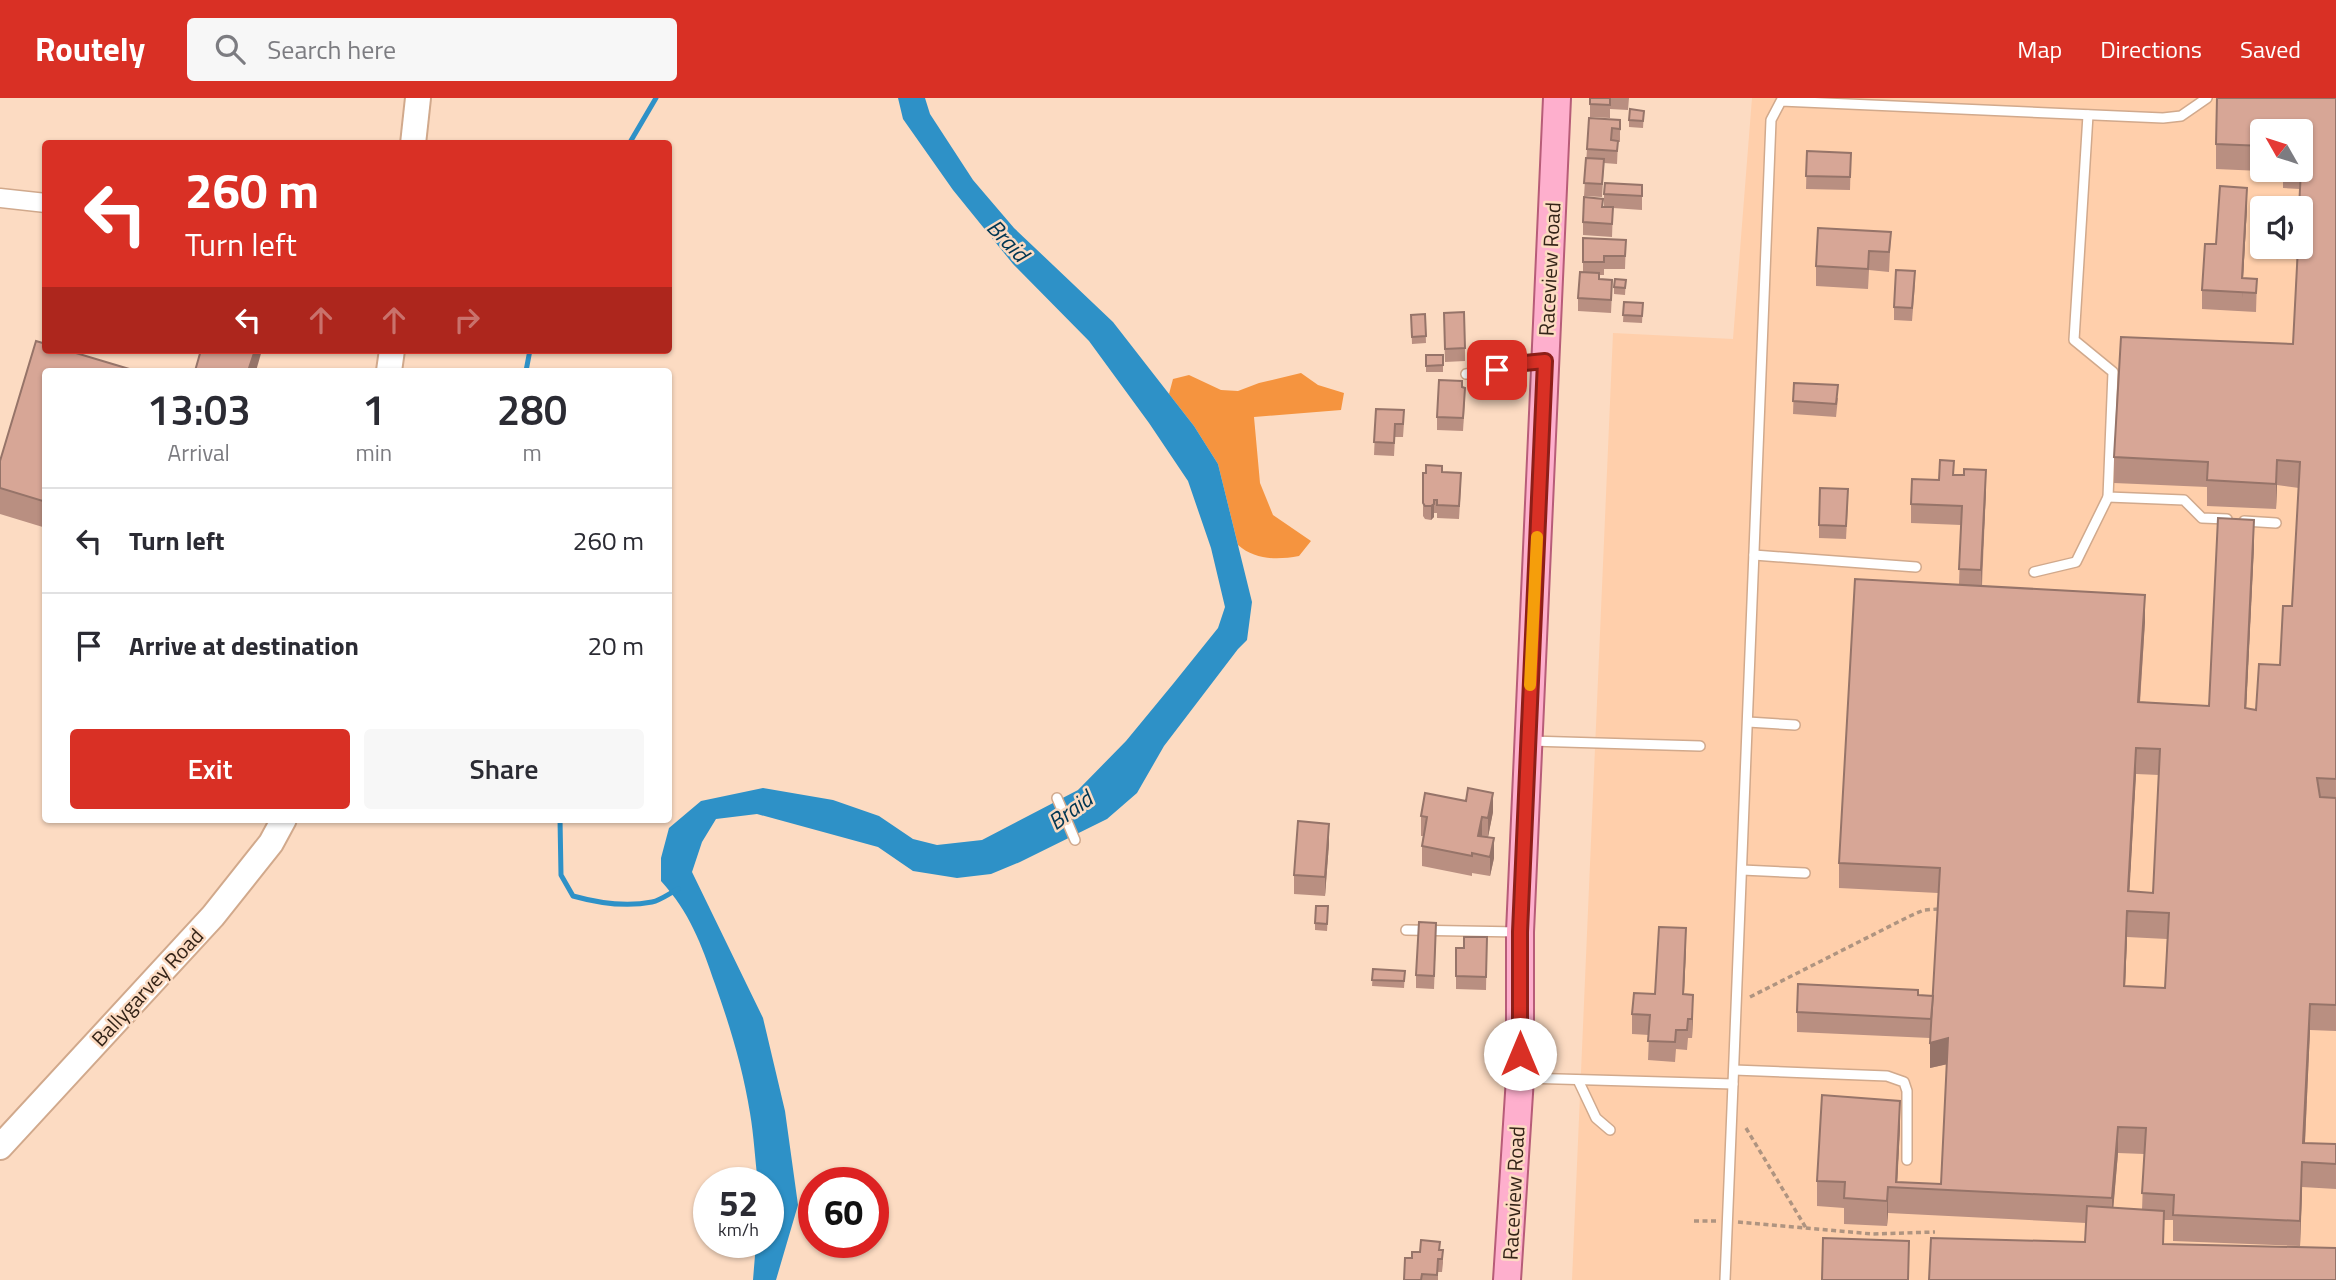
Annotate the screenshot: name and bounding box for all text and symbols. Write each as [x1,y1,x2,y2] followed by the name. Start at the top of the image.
[187,18,677,81] search box
[35,24,145,74] text: Routely
[211,30,249,68] icon: search
[267,30,396,69] text: Search here
[2017,31,2062,67] text: Map
[2100,31,2202,67] text: Directions
[2240,31,2301,67] text: Saved
[2250,119,2314,182] north arrow
[2250,119,2313,259] map controls
[185,152,319,227] text: 260 m
[70,168,161,259] icon: left
[2250,196,2313,259] button: sound
[1530,201,1568,337] street label: Raceview Road
[979,211,1039,271] water label: Braid
[185,220,297,268] text: Turn left
[229,301,267,339] icon: left
[302,301,340,339] icon: ahead
[375,301,413,339] icon: ahead
[448,301,486,339] icon: right
[1467,340,1527,400] pin
[1478,351,1516,389] icon: arrive
[147,377,251,441] text: 13:03
[362,377,386,441] text: 1
[497,377,567,441] text: 280
[168,435,230,470] text: Arrival
[355,435,392,470] text: min
[522,435,542,470] text: m
[129,521,224,560] text: Turn left
[573,521,644,560] text: 260 m
[70,522,108,560] icon: left
[129,626,359,665] text: Arrive at destination
[587,626,644,665] text: 20 m
[70,627,108,665] icon: arrive
[70,729,350,809] button: Exit
[364,729,644,809] button: Share
[1040,780,1102,838] water label: Braid
[83,920,211,1054] street label: Ballygarvey Road
[1483,1017,1557,1091] position arrow
[1494,1125,1532,1261] street label: Raceview Road
[798,1167,889,1258] speed limit sign: 60
[719,1176,758,1230] text: 52
[718,1216,759,1243] text: km/h

